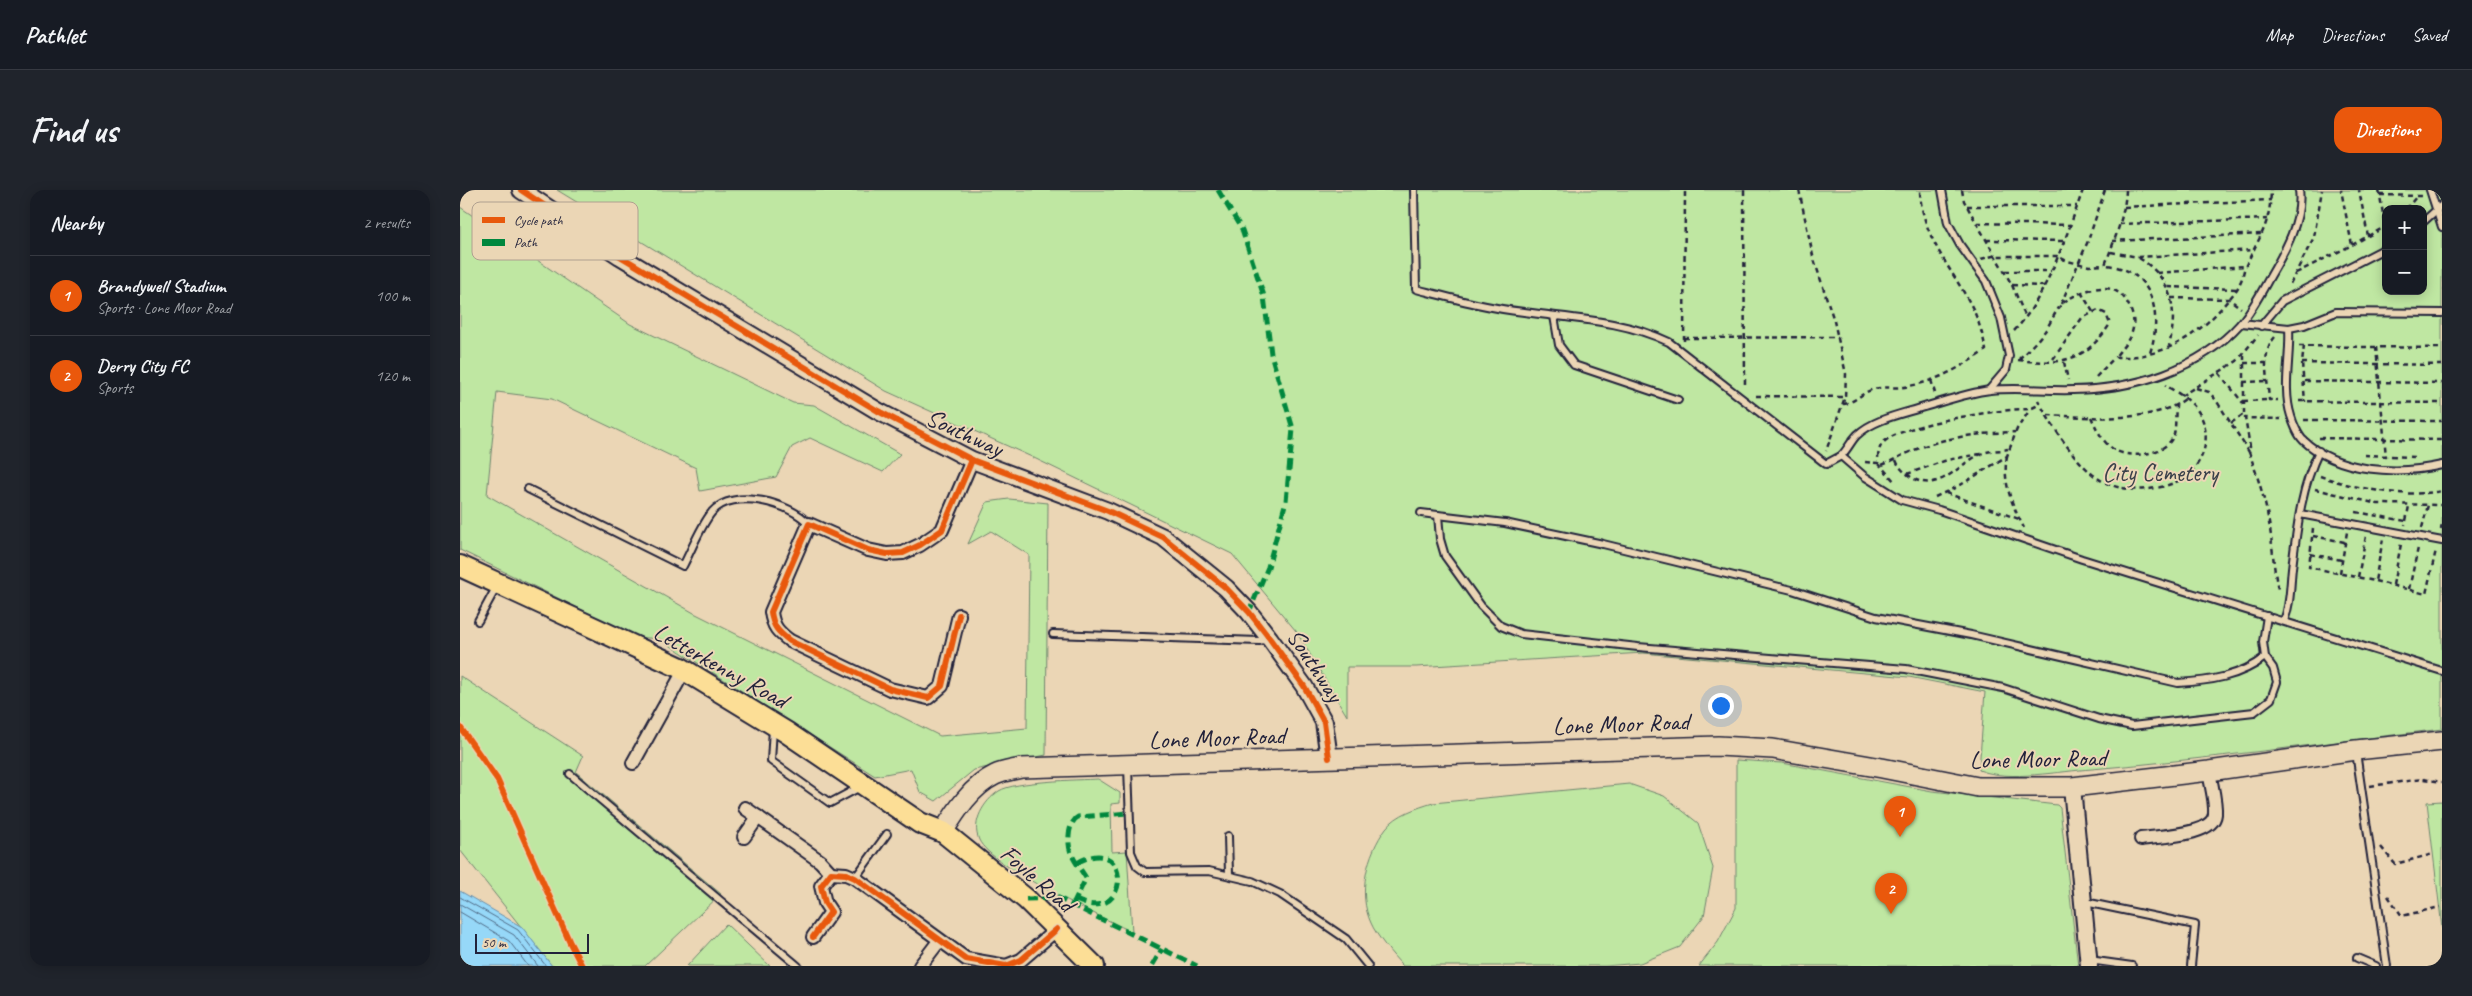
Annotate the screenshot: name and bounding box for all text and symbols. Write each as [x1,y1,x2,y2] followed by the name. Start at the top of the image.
[25,20,85,50] text: Pathlet
[2266,24,2293,46] text: Map
[2321,24,2384,46] text: Directions
[2412,24,2447,46] text: Saved
[2334,107,2442,153] button: Directions
[30,108,117,153] text: Find us
[472,202,638,260] legend
[2382,205,2427,295] map controls
[2382,205,2427,250] button: +
[50,210,103,236] text: Nearby
[514,212,563,229] text: Cycle path
[363,213,410,233] text: 2 results
[514,234,538,251] text: Path
[2382,250,2427,295] button: −
[97,274,225,298] text: Brandywell Stadium
[62,286,70,306] text: 1
[376,286,410,306] text: 100 m
[97,298,231,318] text: Sports · Lone Moor Road
[97,354,188,378] text: Derry City FC
[62,366,70,386] text: 2
[376,366,410,386] text: 120 m
[97,378,133,398] text: Sports
[921,401,1010,466] street label: Southway
[2102,457,2220,489] park label: City Cemetery
[648,616,797,718] street label: Letterkenny Road
[1280,623,1352,710] street label: Southway
[1708,693,1734,719] your location
[1552,706,1693,742] street label: Lone Moor Road
[1148,720,1289,756] street label: Lone Moor Road
[1969,742,2110,776] street label: Lone Moor Road
[1884,796,1916,837] pin: 1
[993,838,1084,922] street label: Foyle Road
[1875,873,1907,914] pin: 2
[475,931,589,954] scale bar
[482,934,506,951] text: 50 m

